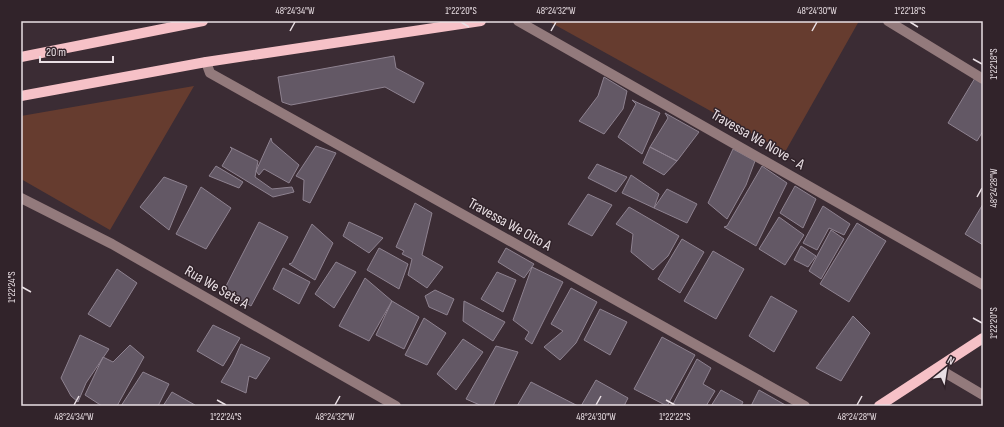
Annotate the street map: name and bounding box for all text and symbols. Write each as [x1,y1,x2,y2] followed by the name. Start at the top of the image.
[275,5,315,17] text: 48°24'34"W
[445,5,477,17] text: 1°22'20"S
[537,5,576,17] text: 48°24'32"W
[797,5,837,17] text: 48°24'30"W
[895,5,925,17] text: 1°22'18"S
[40,38,113,64] scale bar
[46,45,66,60] text: 20 m
[988,49,1000,79] text: 1°22'18"S
[707,105,809,174] street label: Travessa We Nove - A
[988,168,1000,208] text: 48°24'28"W
[465,194,555,256] street label: Travessa We Oito A
[181,261,253,314] street label: Rua We Sete A
[6,271,18,303] text: 1°22'24"S
[988,307,1000,339] text: 1°22'20"S
[926,349,966,389] north arrow
[945,354,957,368] text: N
[54,411,94,423] text: 48°24'34"W
[210,411,242,423] text: 1°22'24"S
[316,411,355,423] text: 48°24'32"W
[576,411,616,423] text: 48°24'30"W
[659,411,691,423] text: 1°22'22"S
[837,411,877,423] text: 48°24'28"W

